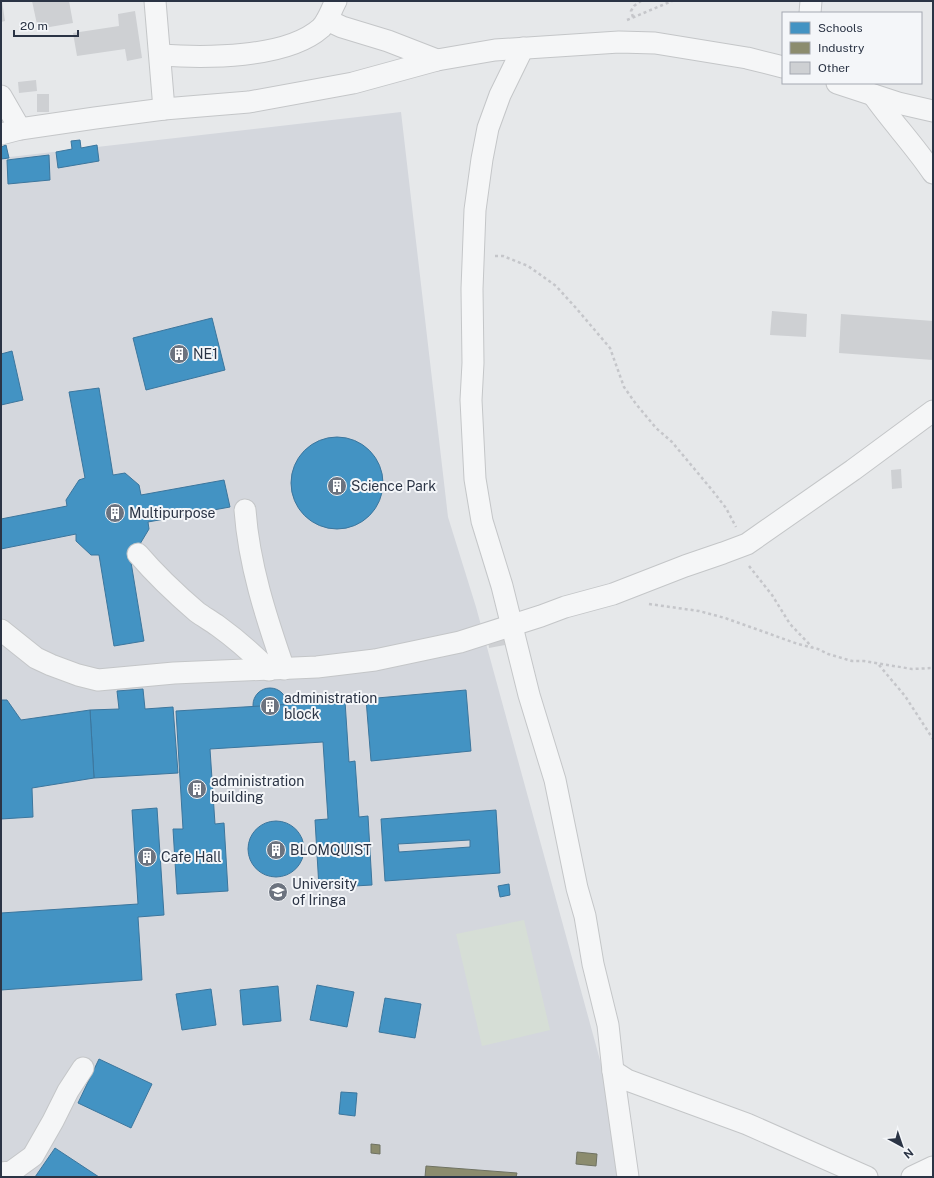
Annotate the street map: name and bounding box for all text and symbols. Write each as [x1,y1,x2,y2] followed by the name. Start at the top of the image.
[14,12,78,38] scale bar
[782,12,922,84] legend
[20,19,48,33] text: 20 m
[818,21,863,35] text: Schools
[818,41,865,55] text: Industry
[818,61,850,75] text: Other
[168,343,190,365] building icon: NE1
[193,346,218,362] place label: NE1
[326,475,348,497] building icon: Science Park
[351,478,436,494] place label: Science Park
[104,502,126,524] building icon: Multipurpose
[129,505,216,521] place label: Multipurpose
[284,690,377,722] place label: administration block
[259,695,281,717] building icon: administration block
[211,773,304,805] place label: administration building
[186,778,208,800] building icon: administration building
[265,839,287,861] building icon: BLOMQUIST
[290,842,371,858] place label: BLOMQUIST
[136,846,158,868] building icon: Cafe Hall
[161,849,221,865] place label: Cafe Hall
[292,876,358,908] place label: University of Iringa
[267,881,289,903] school or university icon: University of Iringa
[882,1126,922,1166] north arrow
[901,1146,916,1161] text: N

